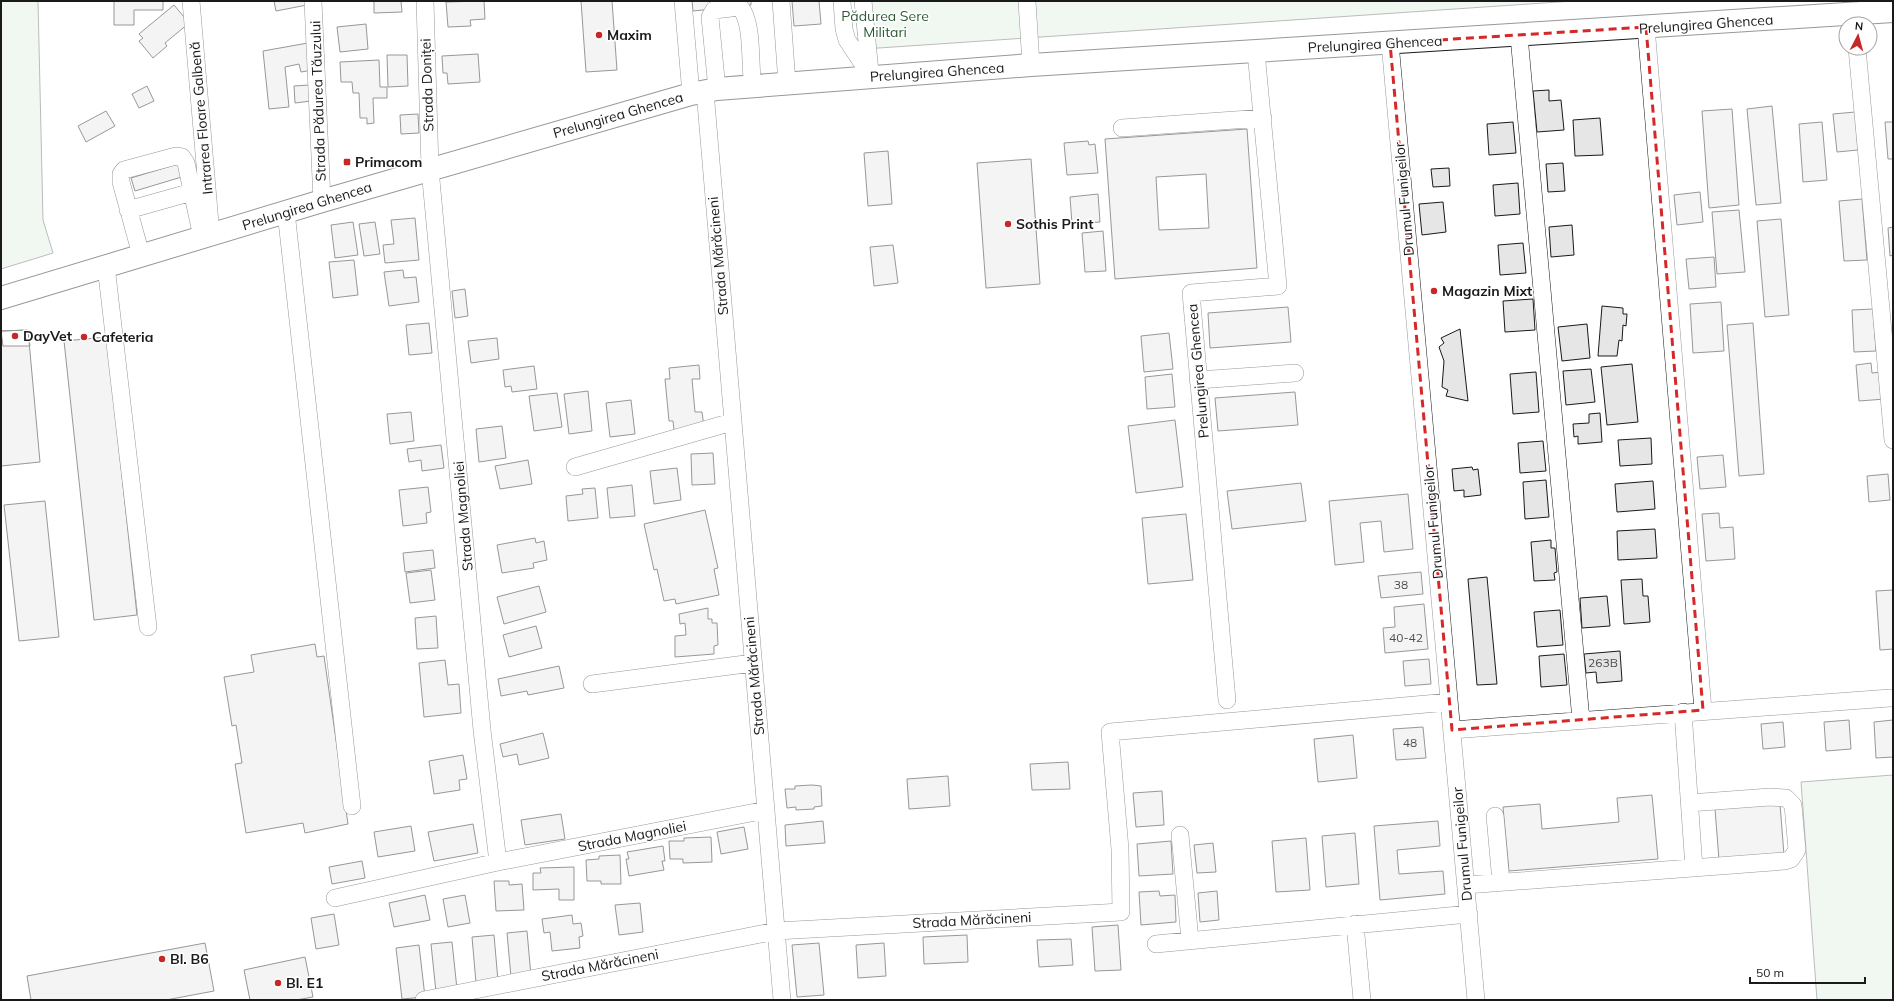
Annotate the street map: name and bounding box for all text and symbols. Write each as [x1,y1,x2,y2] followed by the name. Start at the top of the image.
[841,7,929,41] park label: Pădurea Sere Militari
[1638,10,1774,38] street label: Prelungirea Ghencea
[1838,16,1878,56] north arrow
[1854,19,1864,33] text: N
[306,20,330,182] street label: Strada Pădurea Tăuzului
[607,26,652,44] place label: Maxim
[594,30,604,40] marker: Maxim
[1307,31,1443,57] street label: Prelungirea Ghencea
[416,38,438,132] street label: Strada Doniței
[185,41,217,195] street label: Intrarea Floare Galbenă
[869,58,1005,86] street label: Prelungirea Ghencea
[551,88,685,142] street label: Prelungirea Ghencea
[1390,140,1418,257] street label: Drumul Funigeilor
[355,153,422,171] place label: Primacom
[342,157,352,167] marker: Primacom
[240,178,374,234] street label: Prelungirea Ghencea
[704,196,732,316] street label: Strada Mărăcineni
[1016,215,1094,233] place label: Sothis Print
[1003,219,1013,229] marker: Sothis Print
[1442,282,1533,300] place label: Magazin Mixt
[1429,286,1439,296] marker: Magazin Mixt
[1183,303,1213,439] street label: Prelungirea Ghencea
[23,327,73,345] place label: DayVet
[92,328,153,346] place label: Cafeteria
[10,331,20,341] marker: DayVet
[79,332,89,342] marker: Cafeteria
[449,460,477,572] street label: Strada Magnoliei
[1419,463,1447,580] street label: Drumul Funigeilor
[1394,577,1408,592] house number: 38
[740,616,768,736] street label: Strada Mărăcineni
[1389,630,1423,645] house number: 40-42
[1588,655,1618,670] house number: 263B
[1403,735,1417,750] house number: 48
[1448,785,1476,902] street label: Drumul Funigeilor
[576,817,688,855] street label: Strada Magnoliei
[912,908,1032,932] street label: Strada Mărăcineni
[540,945,660,985] street label: Strada Mărăcineni
[170,950,209,968] place label: Bl. B6
[157,954,167,964] marker: Bl. B6
[1750,959,1865,985] scale bar
[1756,965,1784,980] text: 50 m
[286,974,323,992] place label: Bl. E1
[273,978,283,988] marker: Bl. E1

